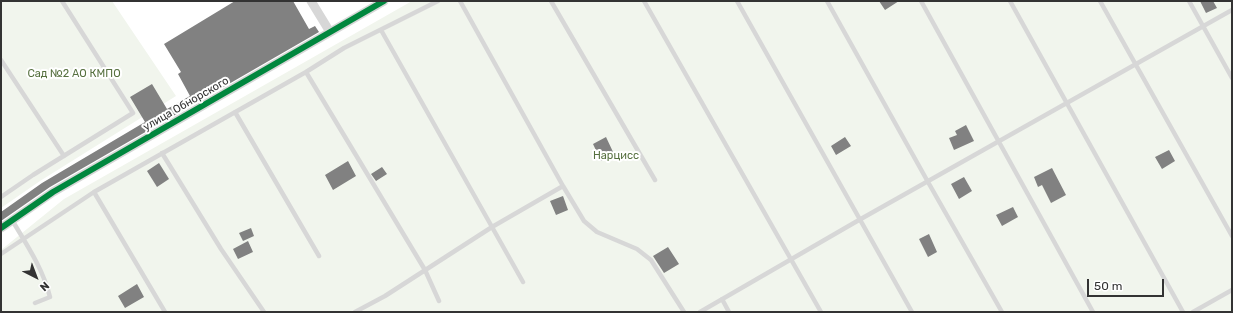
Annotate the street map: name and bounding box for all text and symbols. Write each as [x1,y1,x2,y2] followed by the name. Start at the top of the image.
[27,67,121,81] park label: Сад №2 АО КМПО
[141,74,231,134] street label: улица Обнорского
[593,149,639,163] park label: Нарцисс
[16,257,56,297] north arrow
[1089,271,1166,297] scale bar
[37,279,52,294] text: N
[1094,279,1122,293] text: 50 m

